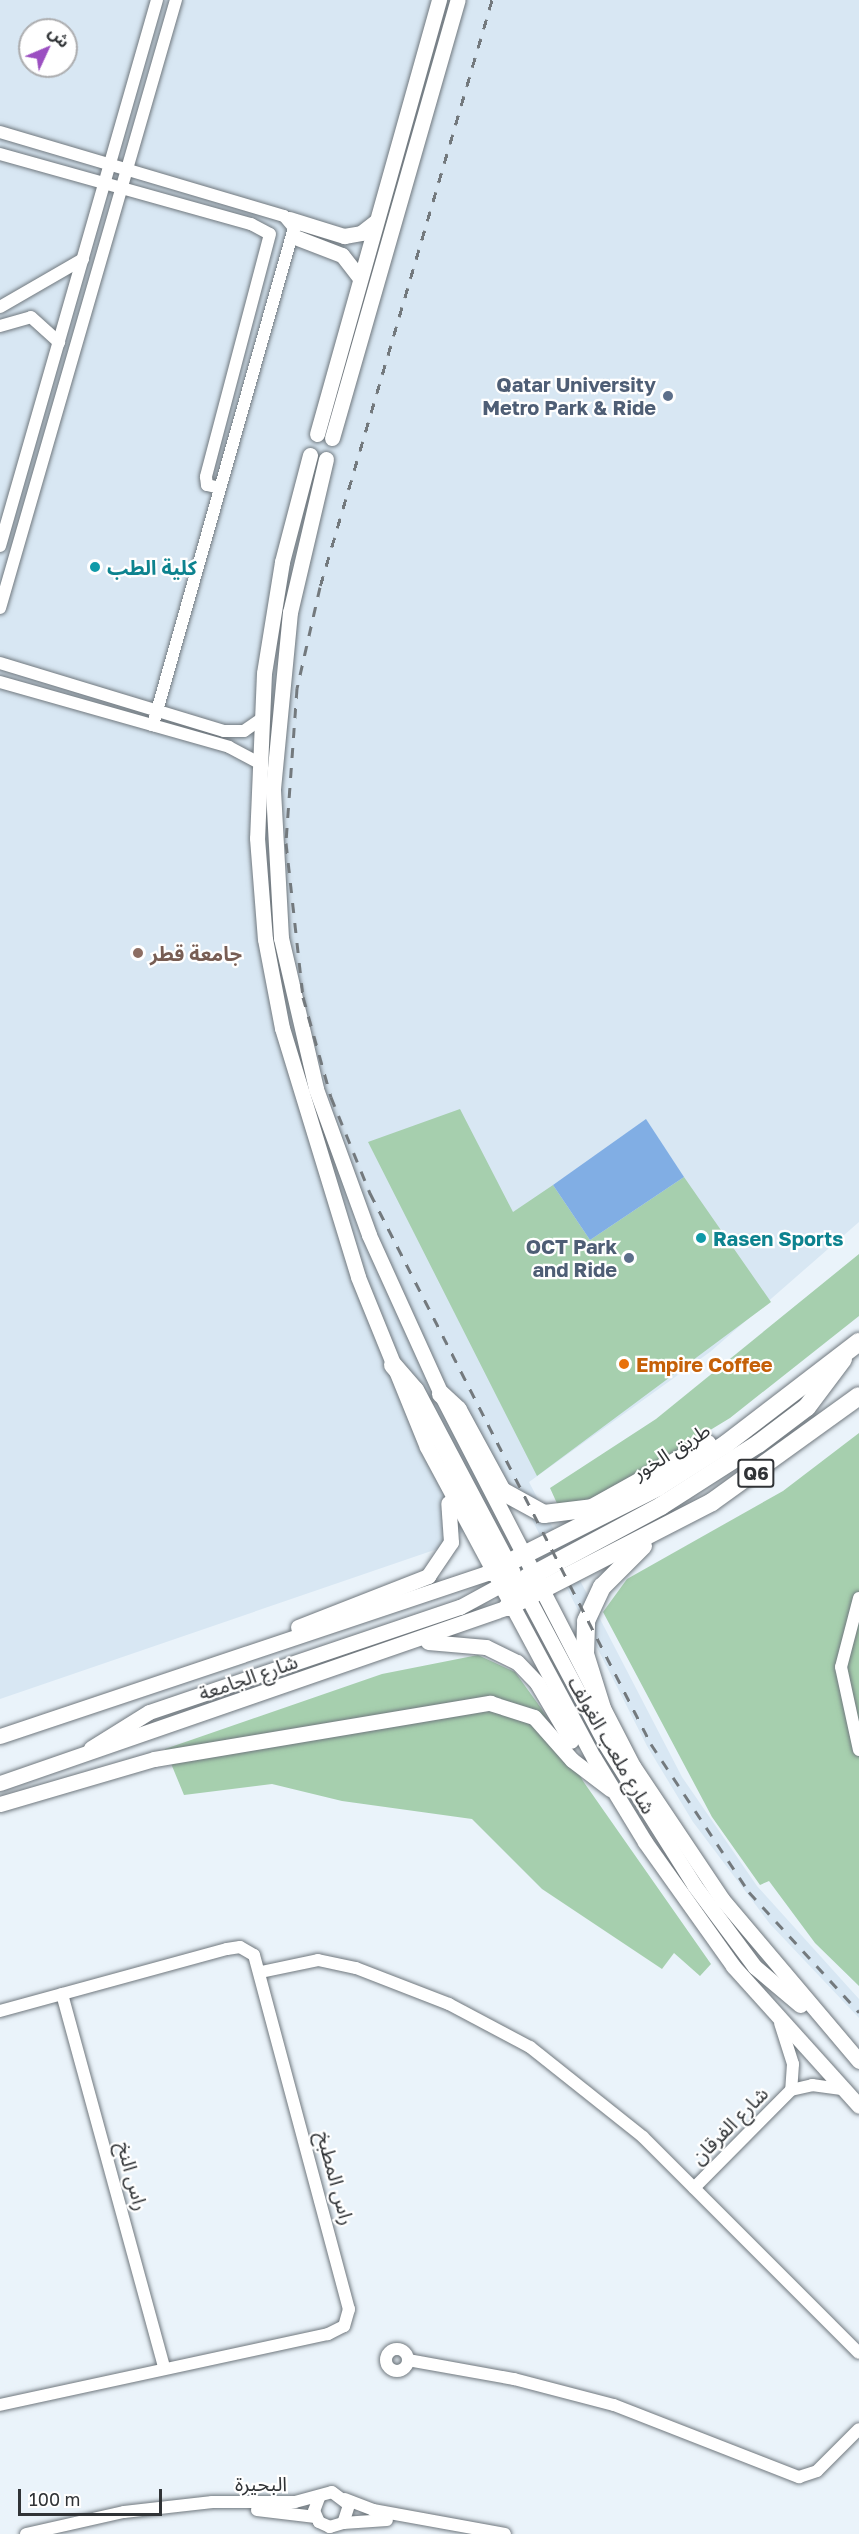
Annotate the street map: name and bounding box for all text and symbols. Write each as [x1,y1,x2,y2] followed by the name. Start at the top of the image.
[18,18,78,78] north arrow
[45,22,74,52] text: ش
[482,372,656,419] place label: Qatar University Metro Park & Ride
[661,389,675,403] marker: Qatar University Metro Park & Ride
[107,555,197,579] place label: كلية الطب
[88,560,102,574] marker: كلية الطب
[150,941,242,965] place label: جامعة قطر
[131,946,145,960] marker: جامعة قطر
[713,1226,843,1250] place label: Rasen Sports
[694,1231,708,1245] marker: Rasen Sports
[526,1234,617,1281] place label: OCT Park and Ride
[622,1251,636,1265] marker: OCT Park and Ride
[636,1352,773,1376] place label: Empire Coffee
[617,1357,631,1371] marker: Empire Coffee
[628,1418,714,1484] street label: طريق الخور
[736,1458,776,1488] road number: Q6
[195,1649,301,1705] street label: شارع الجامعة
[563,1672,661,1818] street label: شارع ملعب الغولف
[685,2081,773,2169] street label: شارع الفرقان
[312,2128,360,2228] street label: راس المطبخ
[112,2139,154,2213] street label: راس النخ
[235,2471,287,2495] street label: البحيرة
[21,2477,165,2515] scale bar
[29,2488,80,2510] text: 100 m

